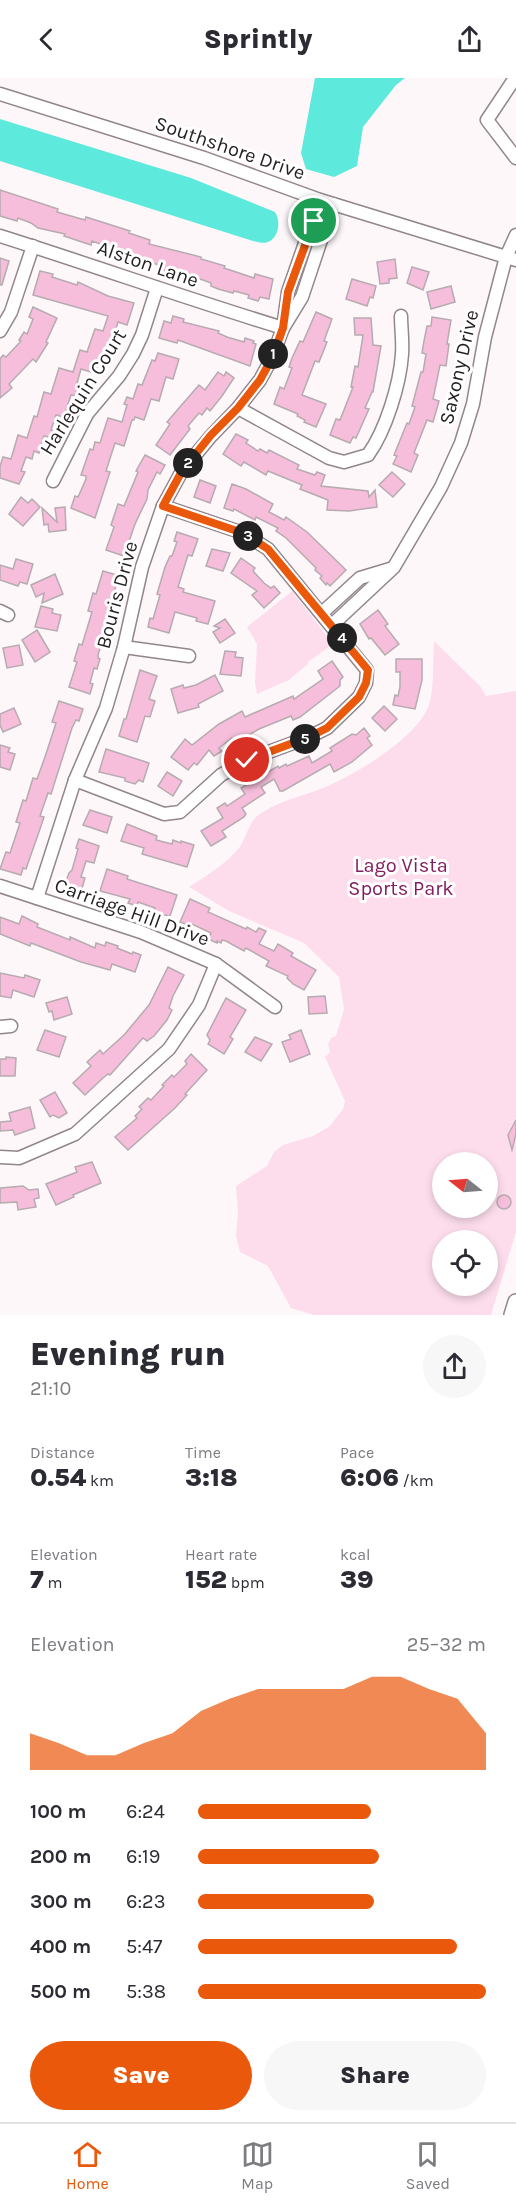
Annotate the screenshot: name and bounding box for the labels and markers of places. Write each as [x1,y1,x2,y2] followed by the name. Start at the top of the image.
[288,195,339,246] pin
[258,339,288,369] pin: 1
[173,448,203,478] pin: 2
[233,521,263,551] pin: 3
[327,623,357,653] pin: 4
[290,724,320,754] pin: 5
[221,734,272,785] pin

